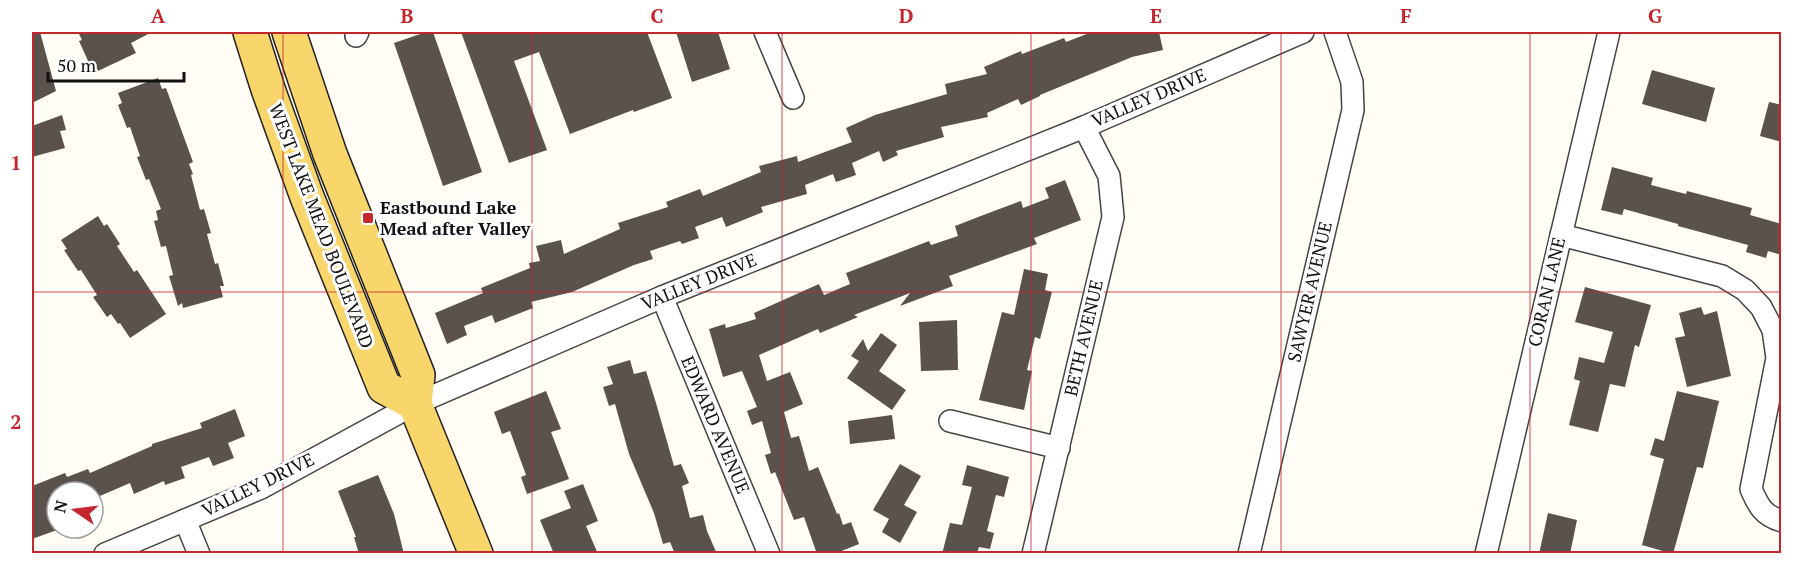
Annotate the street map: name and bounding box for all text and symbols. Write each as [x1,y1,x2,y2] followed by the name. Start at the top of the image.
[151,2,166,29] text: A
[401,2,414,29] text: B
[650,2,664,29] text: C
[899,2,913,29] text: D
[1150,2,1162,29] text: E
[1400,2,1412,29] text: F
[1648,2,1662,29] text: G
[48,45,184,83] scale bar
[57,53,97,77] text: 50 m
[1088,62,1210,132] street label: VALLEY DRIVE
[264,100,380,351] street label: WEST LAKE MEAD BOULEVARD
[10,149,22,176] text: 1
[380,195,531,240] place label: Eastbound Lake Mead after Valley
[361,211,375,225] marker: Eastbound Lake Mead after Valley
[1281,219,1337,364] street label: SAWYER AVENUE
[1522,235,1570,349] street label: CORAN LANE
[637,247,760,315] street label: VALLEY DRIVE
[1058,277,1108,398] street label: BETH AVENUE
[676,352,756,497] street label: EDWARD AVENUE
[10,408,22,435] text: 2
[197,447,318,522] street label: VALLEY DRIVE
[45,480,105,540] north arrow
[48,498,73,515] text: N

